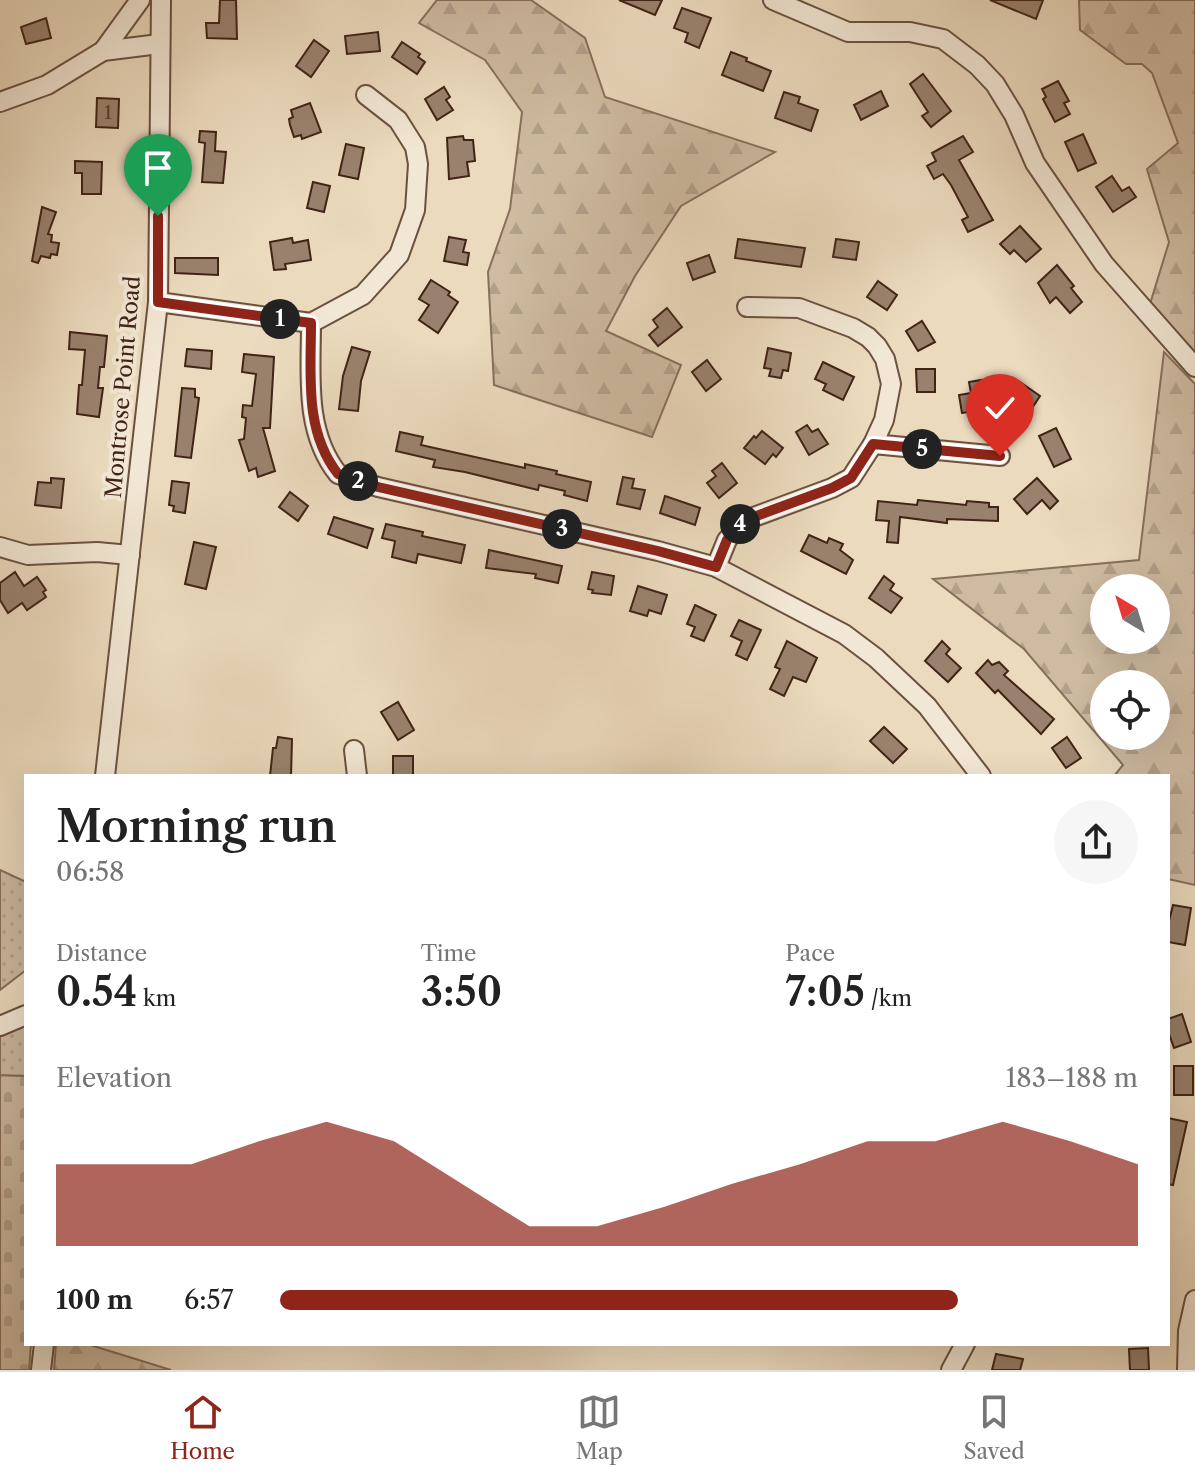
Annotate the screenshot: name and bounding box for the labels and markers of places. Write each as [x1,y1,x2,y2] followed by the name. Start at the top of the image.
[124,134,192,216] pin
[260,299,300,339] pin: 1
[966,374,1034,456] pin
[902,429,942,469] pin: 5
[338,461,378,501] pin: 2
[720,504,760,544] pin: 4
[542,509,582,549] pin: 3

